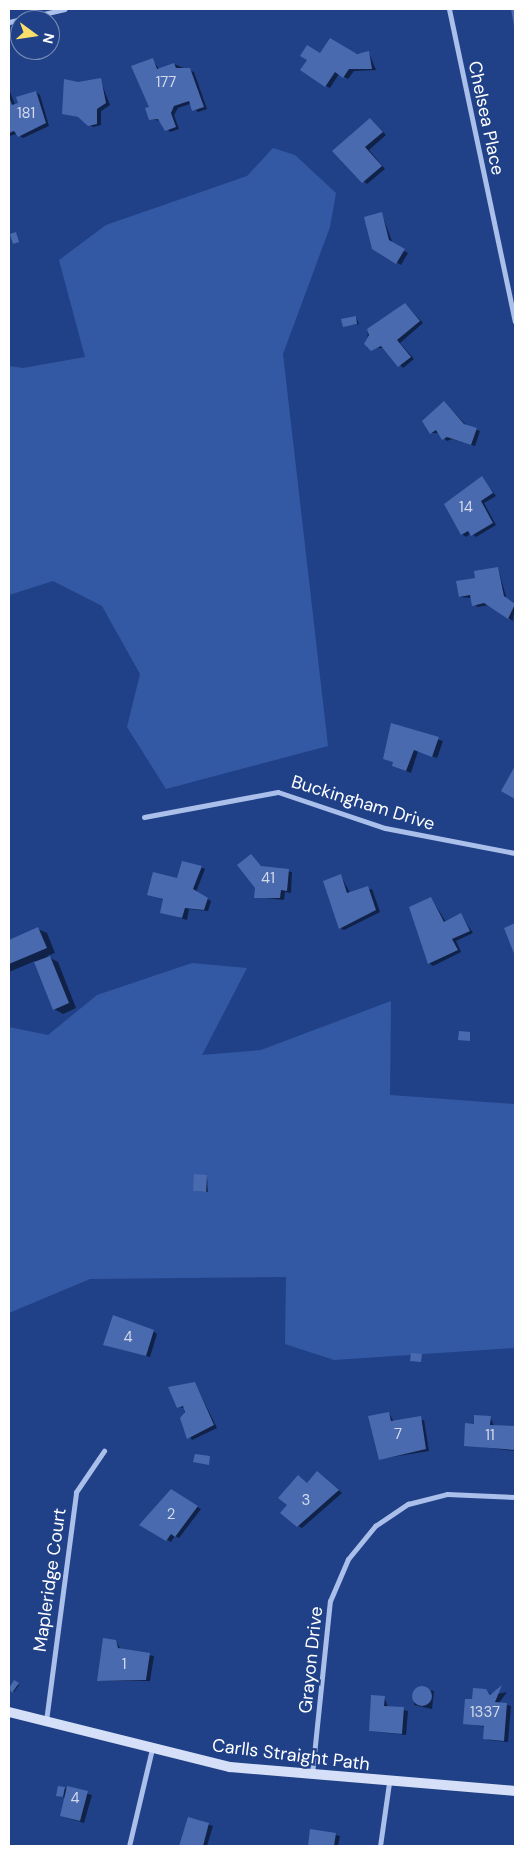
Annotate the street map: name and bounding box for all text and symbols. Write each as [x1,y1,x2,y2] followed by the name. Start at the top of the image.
[10,10,60,60] north arrow
[39,31,59,46] text: N
[463,59,509,177] street label: Chelsea Place
[156,74,176,92] house number: 177
[17,105,35,123] house number: 181
[459,499,473,517] house number: 14
[289,771,437,835] street label: Buckingham Drive
[261,870,275,888] house number: 41
[123,1329,133,1347] house number: 4
[394,1426,402,1444] house number: 7
[485,1427,495,1445] house number: 11
[302,1492,310,1510] house number: 3
[167,1506,175,1524] house number: 2
[29,1507,71,1653] street label: Mapleridge Court
[295,1605,327,1715] street label: Grayon Drive
[122,1656,126,1674] house number: 1
[470,1704,500,1722] house number: 1337
[211,1735,371,1775] street label: Carlls Straight Path
[70,1790,80,1808] house number: 4

